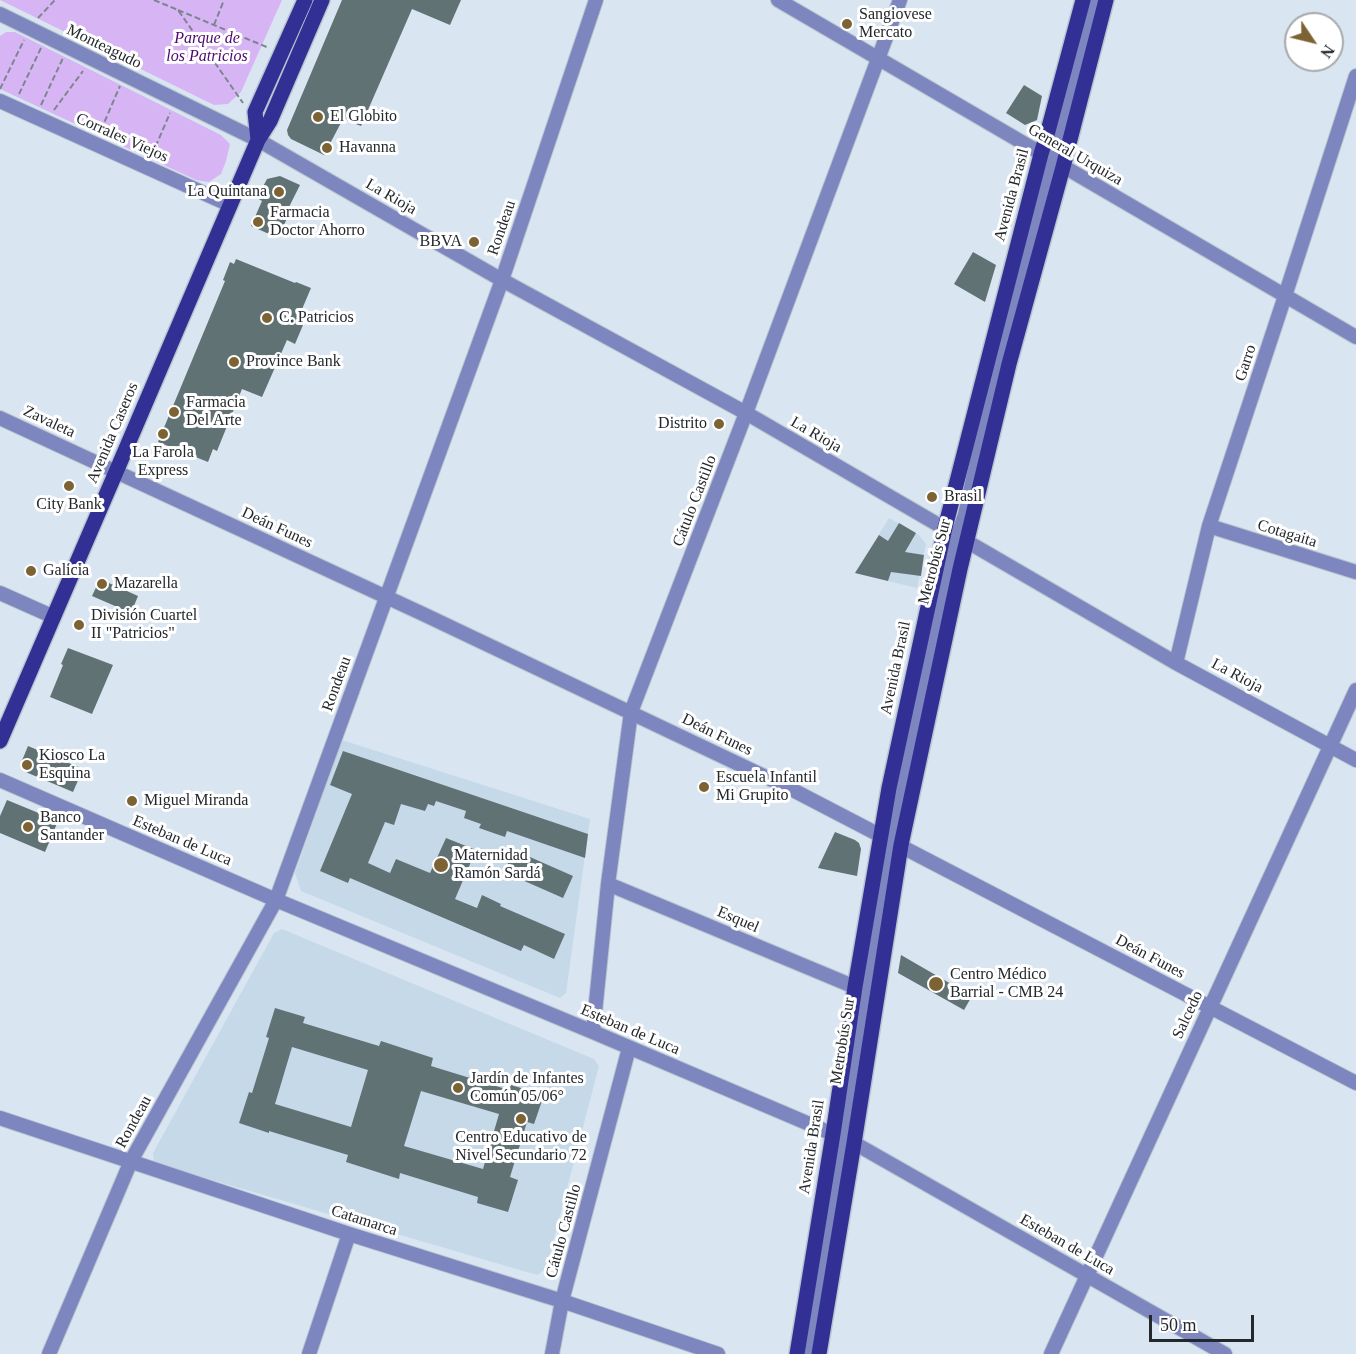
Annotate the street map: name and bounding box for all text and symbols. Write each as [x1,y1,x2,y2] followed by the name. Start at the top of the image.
[859,5,932,43] place label: Sangiovese Mercato
[1284,12,1344,72] north arrow
[840,17,854,31] marker: Sangiovese Mercato
[63,21,145,73] street label: Monteagudo
[166,29,248,67] park label: Parque de los Patricios
[1317,42,1338,61] text: N
[330,107,397,127] place label: El Globito
[73,109,171,167] street label: Corrales Viejos
[311,110,325,124] marker: El Globito
[1024,120,1126,190] street label: General Urquiza
[339,138,396,158] place label: Havanna
[320,141,334,155] marker: Havanna
[990,147,1034,243] street label: Avenida Brasil
[362,175,420,219] street label: La Rioja
[187,182,267,202] place label: La Quintana
[272,185,286,199] marker: La Quintana
[484,198,520,258] street label: Rondeau
[270,203,365,241] place label: Farmacia Doctor Ahorro
[251,215,265,229] marker: Farmacia Doctor Ahorro
[420,232,462,252] place label: BBVA
[467,235,481,249] marker: BBVA
[279,308,354,328] place label: C. Patricios
[260,311,274,325] marker: C. Patricios
[1231,342,1261,384] street label: Garro
[246,352,341,372] place label: Province Bank
[227,355,241,369] marker: Province Bank
[83,380,143,486] street label: Avenida Caseros
[186,393,246,431] place label: Farmacia Del Arte
[20,402,78,442] street label: Zavaleta
[167,405,181,419] marker: Farmacia Del Arte
[787,413,845,457] street label: La Rioja
[658,414,707,434] place label: Distrito
[712,417,726,431] marker: Distrito
[156,427,170,441] marker: La Farola Express
[132,443,194,481] place label: La Farola Express
[669,453,721,549] street label: Cátulo Castillo
[62,479,76,493] marker: City Bank
[944,487,982,507] place label: Brasil
[925,490,939,504] marker: Brasil
[36,495,102,515] place label: City Bank
[239,503,315,553] street label: Deán Funes
[1255,516,1319,552] street label: Cotagaita
[914,517,956,607] street label: Metrobús Sur
[43,561,89,581] place label: Galicia
[24,564,38,578] marker: Galicia
[114,574,178,594] place label: Mazarella
[95,577,109,591] marker: Mazarella
[91,606,197,644] place label: División Cuartel II "Patricios"
[72,618,86,632] marker: División Cuartel II "Patricios"
[877,619,915,717] street label: Avenida Brasil
[318,654,356,714] street label: Rondeau
[1208,654,1266,698] street label: La Rioja
[679,710,755,760] street label: Deán Funes
[39,746,105,784] place label: Kiosco La Esquina
[20,758,34,772] marker: Kiosco La Esquina
[716,768,817,806] place label: Escuela Infantil Mi Grupito
[697,780,711,794] marker: Escuela Infantil Mi Grupito
[144,791,248,811] place label: Miguel Miranda
[125,794,139,808] marker: Miguel Miranda
[40,808,104,846] place label: Banco Santander
[130,812,234,870] street label: Esteban de Luca
[21,820,35,834] marker: Banco Santander
[454,846,541,884] place label: Maternidad Ramón Sardá
[432,856,450,874] marker: Maternidad Ramón Sardá
[714,903,762,937] street label: Esquel
[1112,931,1188,983] street label: Deán Funes
[950,965,1063,1003] place label: Centro Médico Barrial - CMB 24
[927,975,945,993] marker: Centro Médico Barrial - CMB 24
[1169,988,1207,1042] street label: Salcedo
[827,996,859,1086] street label: Metrobús Sur
[578,1001,682,1059] street label: Esteban de Luca
[470,1069,584,1107] place label: Jardín de Infantes Común 05/06°
[451,1081,465,1095] marker: Jardín de Infantes Común 05/06°
[112,1092,156,1152] street label: Rondeau
[795,1098,829,1196] street label: Avenida Brasil
[514,1112,528,1126] marker: Centro Educativo de Nivel Secundario 72
[455,1128,587,1166] place label: Centro Educativo de Nivel Secundario 72
[542,1182,586,1280] street label: Cátulo Castillo
[329,1201,399,1241] street label: Catamarca
[1016,1210,1118,1280] street label: Esteban de Luca
[1152,1303,1257,1341] scale bar
[1160,1315,1197,1335] text: 50 m

